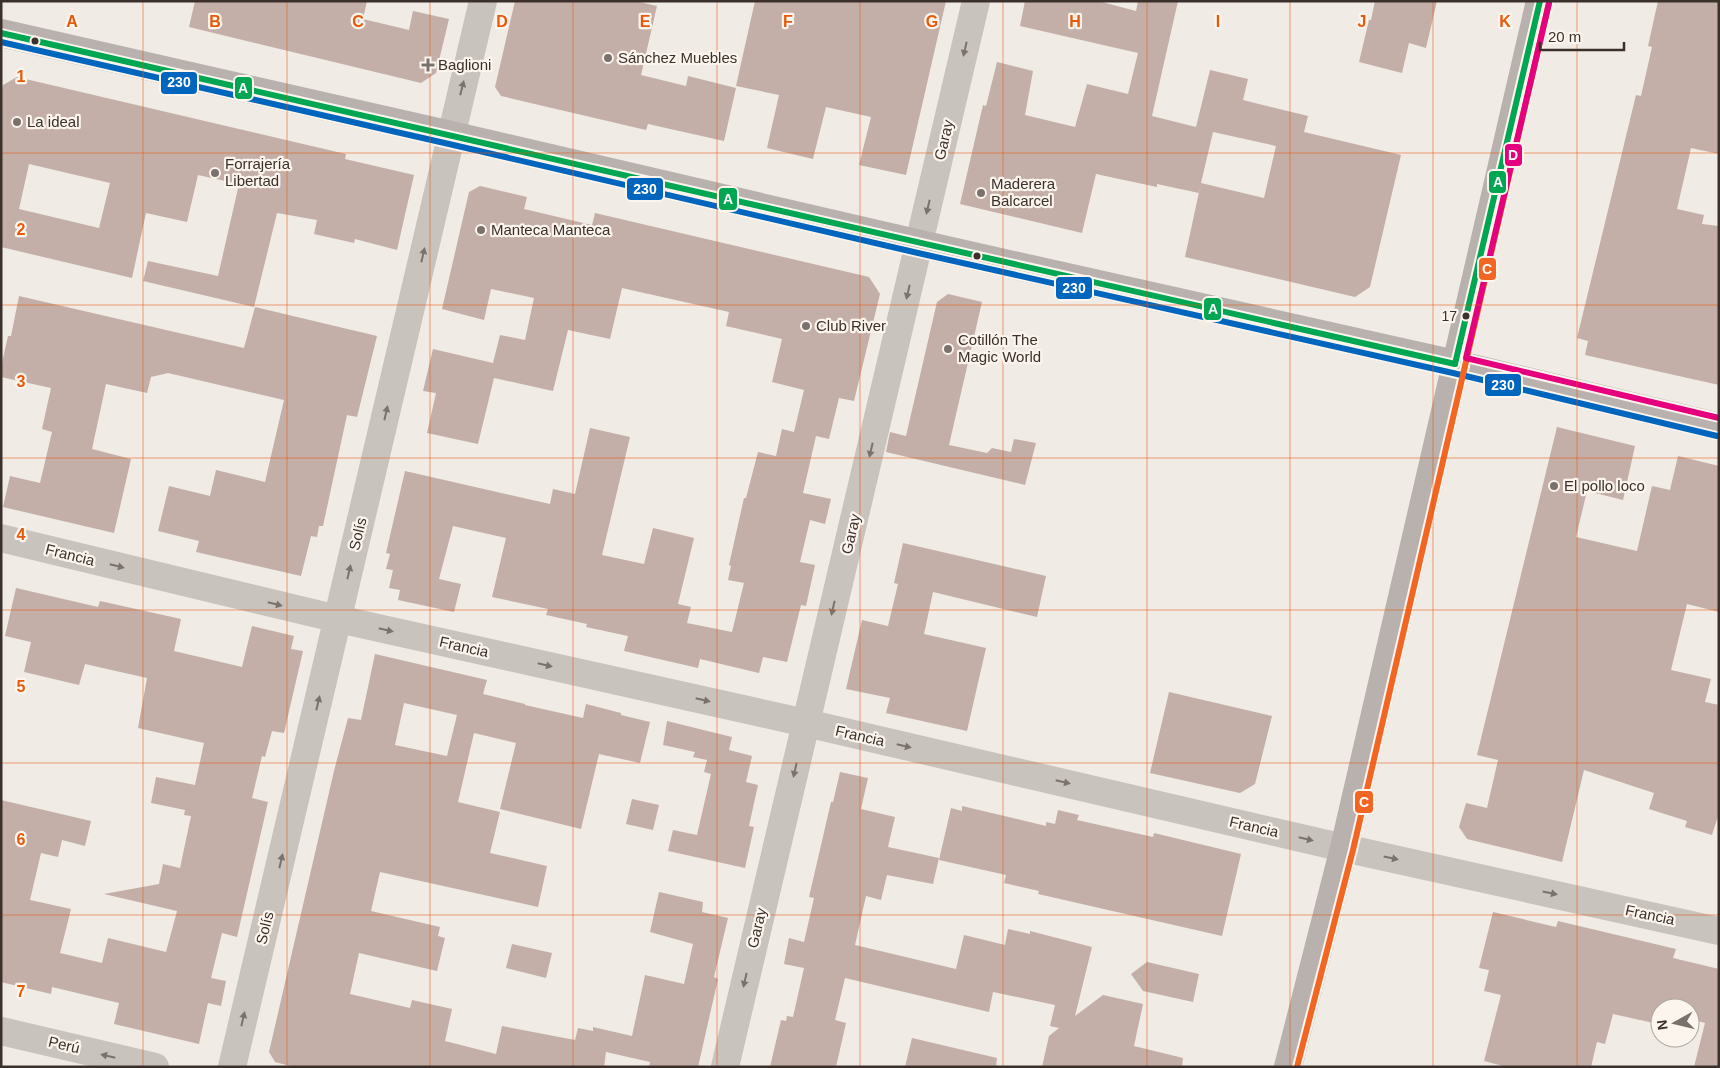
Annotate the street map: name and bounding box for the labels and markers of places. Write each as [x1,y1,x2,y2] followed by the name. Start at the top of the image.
[30,36,40,46] unlabelled marker
[618,49,737,66] place label: Sánchez Muebles
[602,52,614,64] marker: Sánchez Muebles
[438,56,491,73] place label: Baglioni
[422,59,434,71] marker: Baglioni
[27,113,80,130] place label: La ideal
[11,116,23,128] marker: La ideal
[225,155,291,189] place label: Forrajería Libertad
[209,167,221,179] marker: Forrajería Libertad
[991,175,1056,209] place label: Maderera Balcarcel
[975,187,987,199] marker: Maderera Balcarcel
[491,221,611,238] place label: Manteca Manteca
[475,224,487,236] marker: Manteca Manteca
[972,251,982,261] unlabelled marker
[1441,308,1457,324] place label: 17
[1461,311,1471,321] marker: 17
[816,317,886,334] place label: Club River
[800,320,812,332] marker: Club River
[958,331,1041,365] place label: Cotillón The Magic World
[942,343,954,355] marker: Cotillón The Magic World
[1564,477,1645,494] place label: El pollo loco
[1548,480,1560,492] marker: El pollo loco

